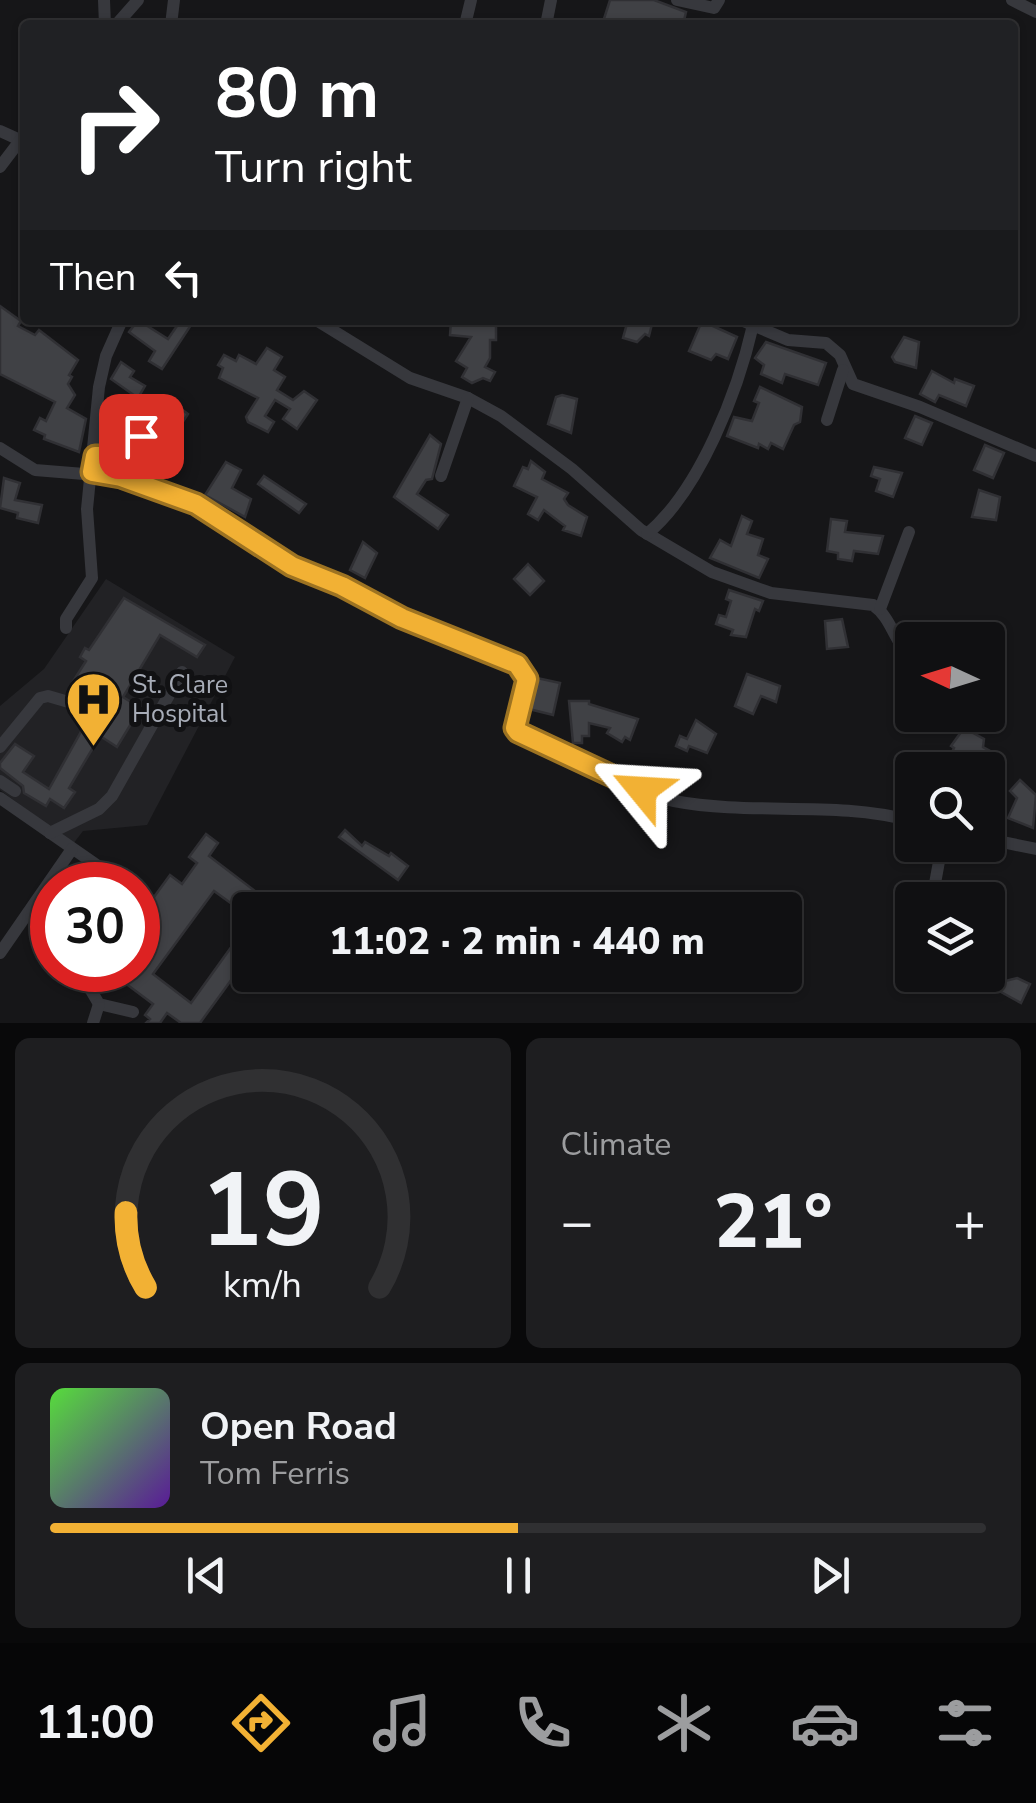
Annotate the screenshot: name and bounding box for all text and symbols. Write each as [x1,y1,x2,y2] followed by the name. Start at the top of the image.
[215,46,379,142] text: 80 m
[50,60,180,190] icon: right
[215,137,412,198] text: Turn right
[156,250,211,305] icon: left
[50,252,136,303] text: Then
[99,394,184,479] pin
[114,409,169,464] icon: arrive
[895,622,1005,732] north arrow
[895,622,1005,992] map controls
[132,668,228,731] place label: St. Clare Hospital
[63,669,123,748] hospital icon: St. Clare Hospital
[590,738,694,842] position arrow
[895,752,1005,862] button: search
[30,862,160,992] speed limit sign: 30
[895,882,1005,992] button: layers
[329,916,705,967] text: 11:02 · 2 min · 440 m
[561,1123,671,1166] text: Climate
[200,1140,325,1282] text: 19
[714,1171,833,1273] text: 21°
[561,1185,594,1260] text: −
[953,1185,986,1260] text: +
[223,1261,302,1310] text: km/h
[200,1401,397,1452] text: Open Road
[200,1452,350,1495] text: Tom Ferris
[179,1548,234,1603] icon: previous
[491,1548,546,1603] icon: pause
[803,1548,858,1603] icon: next
[226,1688,296,1758] icon: directions
[367,1688,437,1758] icon: music
[508,1688,578,1758] icon: phone
[649,1688,719,1758] icon: climate
[790,1688,860,1758] icon: car
[930,1688,1000,1758] icon: filters
[35,1693,155,1754] text: 11:00

